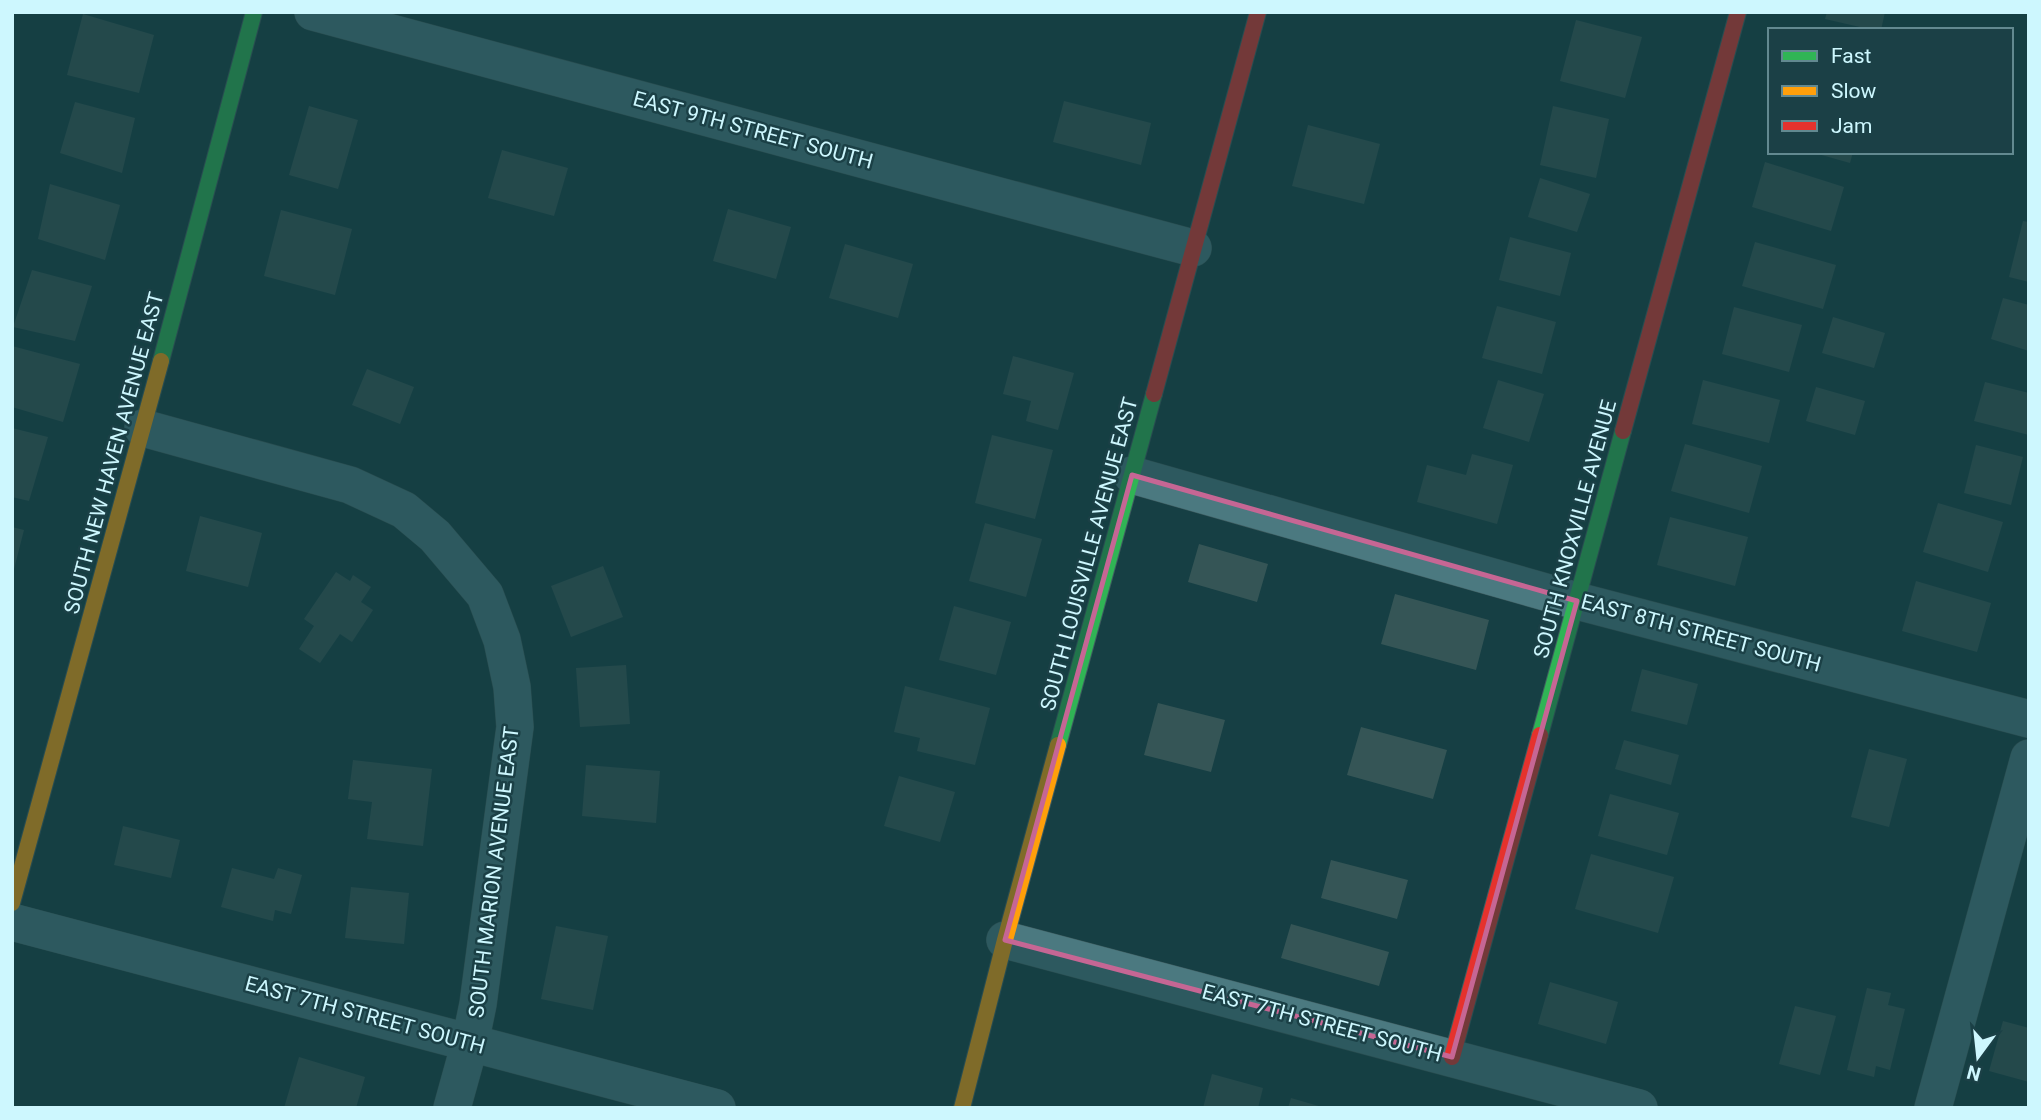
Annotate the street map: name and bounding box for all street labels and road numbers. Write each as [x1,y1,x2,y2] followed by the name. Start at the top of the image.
[630,86,876,174] street label: EAST 9TH STREET SOUTH
[59,289,169,616] street label: SOUTH NEW HAVEN AVENUE EAST
[1036,394,1143,713] street label: SOUTH LOUISVILLE AVENUE EAST
[1529,397,1621,661] street label: SOUTH KNOXVILLE AVENUE
[1578,589,1824,677] street label: EAST 8TH STREET SOUTH
[464,725,524,1019] street label: SOUTH MARION AVENUE EAST
[242,971,488,1059] street label: EAST 7TH STREET SOUTH
[1199,979,1445,1067] street label: EAST 7TH STREET SOUTH

